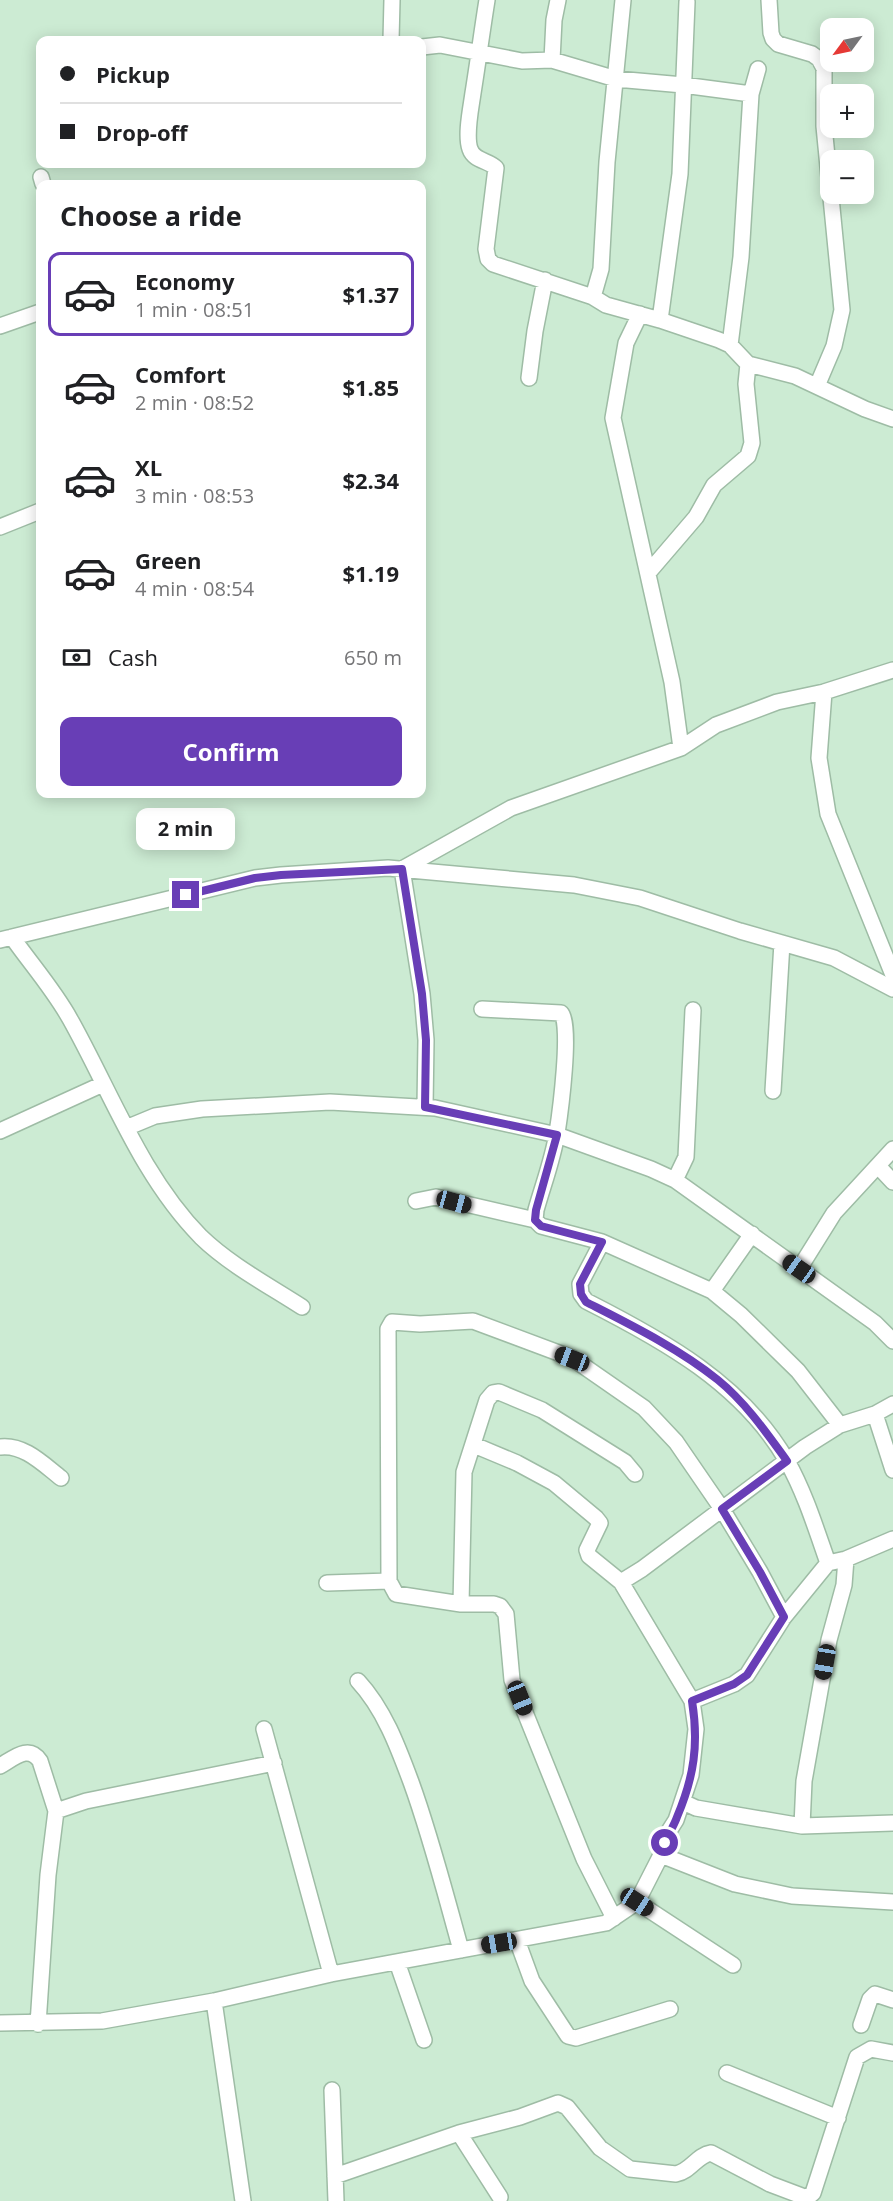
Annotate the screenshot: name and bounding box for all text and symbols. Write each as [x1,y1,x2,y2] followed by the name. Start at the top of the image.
[820,18,874,72] north arrow
[820,18,874,204] map controls
[96,59,170,89] text: Pickup
[820,84,874,138] button: +
[96,117,188,147] text: Drop-off
[820,150,874,204] button: −
[60,197,242,234] text: Choose a ride
[135,266,234,296] text: Economy
[63,267,117,321] icon: car
[342,279,399,309] text: $1.37
[135,296,254,323] text: 1 min · 08:51
[135,359,226,389] text: Comfort
[63,360,117,414] icon: car
[342,372,399,402] text: $1.85
[135,389,254,416] text: 2 min · 08:52
[135,452,162,482] text: XL
[63,453,117,507] icon: car
[342,465,399,495] text: $2.34
[135,482,254,509] text: 3 min · 08:53
[135,545,201,575] text: Green
[63,546,117,600] icon: car
[342,558,399,588] text: $1.19
[135,575,254,602] text: 4 min · 08:54
[60,641,93,674] icon: cash
[108,642,158,672] text: Cash
[344,644,402,671] text: 650 m
[60,717,402,786] button: Confirm
[136,808,236,850] callout: 2 min
[158,815,213,842] text: 2 min
[172,881,199,908] route end
[434,1189,474,1215] car
[779,1251,819,1287] car
[552,1344,592,1374] car
[813,1643,837,1681] car
[505,1678,535,1718] car
[651,1829,678,1856] route start
[617,1885,657,1919] car
[480,1931,518,1955] car

